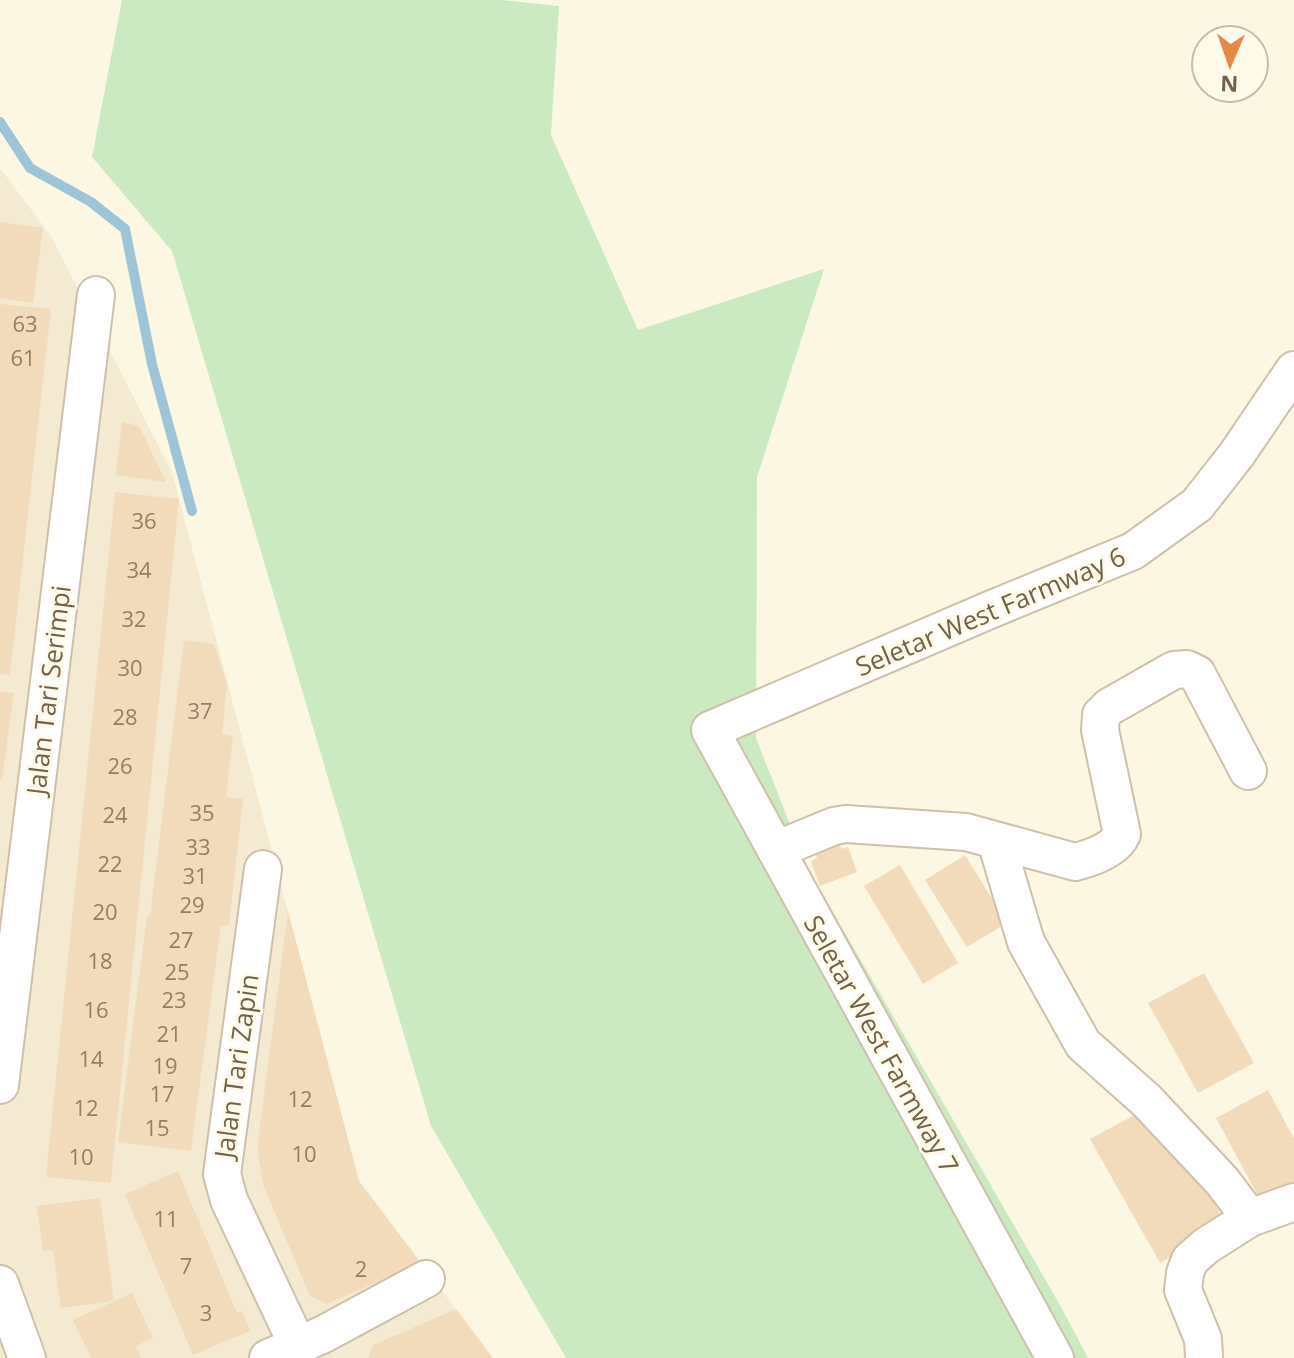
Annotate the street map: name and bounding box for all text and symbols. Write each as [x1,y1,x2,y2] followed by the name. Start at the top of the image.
[1190,24,1270,104] north arrow
[1220,70,1239,100] text: N
[12,308,38,338] house number: 63
[10,342,36,372] house number: 61
[131,505,157,535] house number: 36
[850,538,1130,684] street label: Seletar West Farmway 6
[126,554,152,584] house number: 34
[17,583,79,800] street label: Jalan Tari Serimpi
[121,603,147,633] house number: 32
[117,652,143,682] house number: 30
[187,695,213,725] house number: 37
[112,701,138,731] house number: 28
[107,750,133,780] house number: 26
[189,797,215,827] house number: 35
[102,799,128,829] house number: 24
[185,831,211,861] house number: 33
[97,848,123,878] house number: 22
[182,860,208,890] house number: 31
[179,889,205,919] house number: 29
[92,896,118,926] house number: 20
[796,908,968,1180] street label: Seletar West Farmway 7
[168,924,194,954] house number: 27
[87,945,113,975] house number: 18
[164,956,190,986] house number: 25
[205,972,267,1163] street label: Jalan Tari Zapin
[161,984,187,1014] house number: 23
[83,994,109,1024] house number: 16
[156,1018,182,1048] house number: 21
[78,1043,104,1073] house number: 14
[152,1050,178,1080] house number: 19
[149,1078,175,1108] house number: 17
[287,1083,313,1113] house number: 12
[73,1092,99,1122] house number: 12
[144,1112,170,1142] house number: 15
[291,1138,317,1168] house number: 10
[68,1141,94,1171] house number: 10
[153,1203,179,1233] house number: 11
[180,1250,192,1280] house number: 7
[355,1253,367,1283] house number: 2
[200,1297,212,1327] house number: 3

